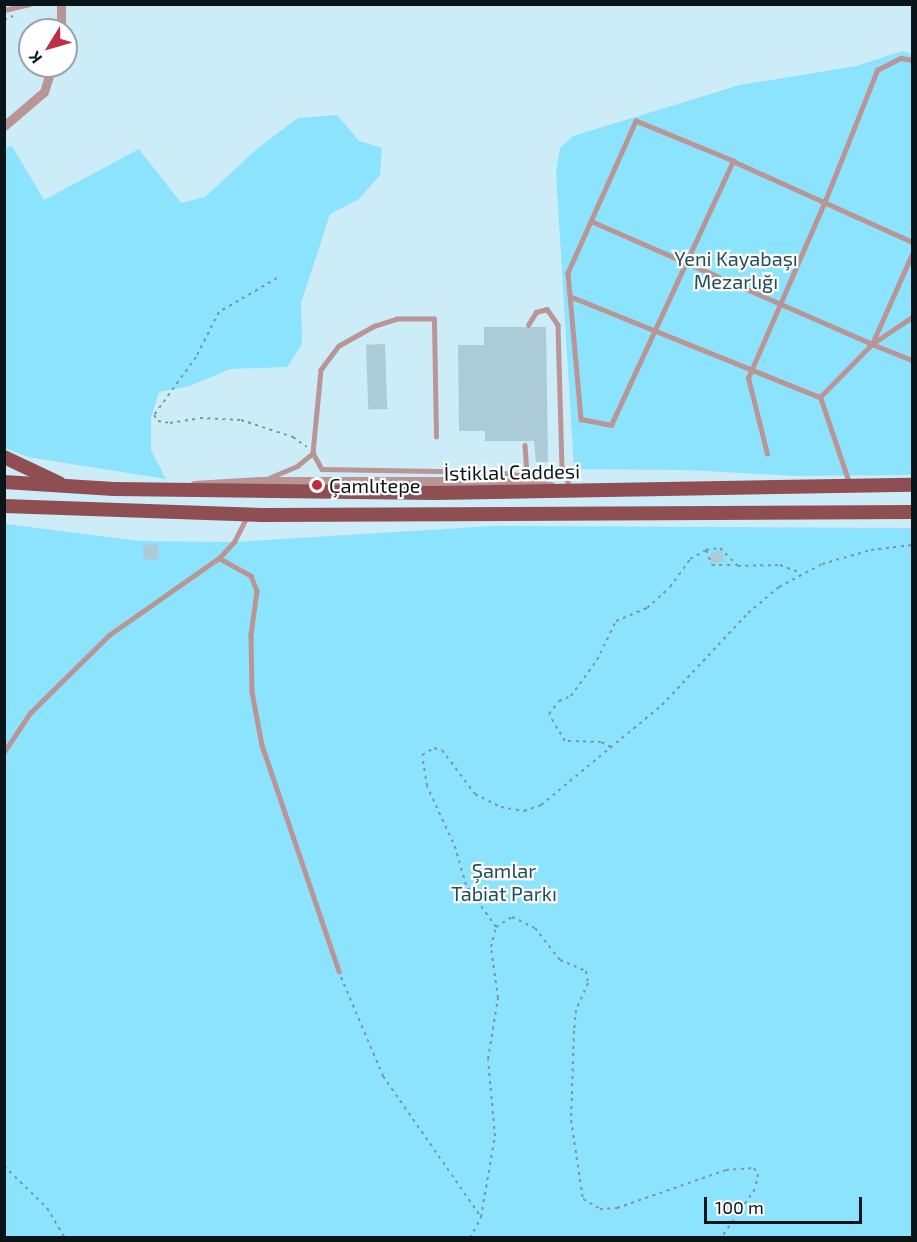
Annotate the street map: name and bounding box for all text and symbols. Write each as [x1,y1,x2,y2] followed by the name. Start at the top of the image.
[18,18,78,78] north arrow
[24,48,45,68] text: K
[674,246,798,293] park label: Yeni Kayabaşı Mezarlığı
[443,459,581,485] street label: İstiklal Caddesi
[329,473,421,497] place label: Çamlıtepe
[310,478,324,492] marker: Çamlıtepe
[451,858,557,905] park label: Şamlar Tabiat Parkı
[707,1185,864,1223] scale bar
[715,1196,764,1218] text: 100 m

